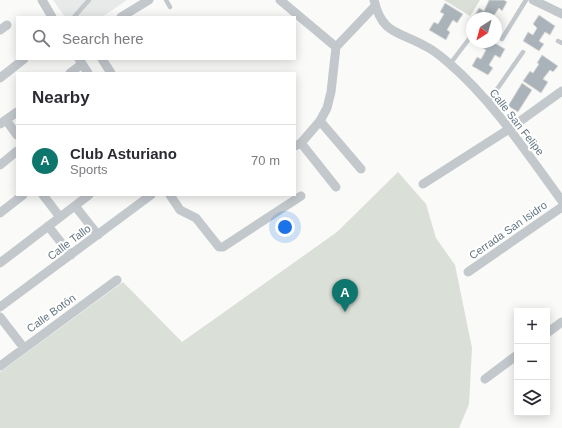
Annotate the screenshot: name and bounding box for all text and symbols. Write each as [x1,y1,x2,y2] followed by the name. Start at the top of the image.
[466,12,502,48] north arrow
[16,16,296,60] search box
[30,27,52,49] icon: search
[62,30,144,47] text: Search here
[487,87,547,157] street label: Calle San Felipe
[32,88,90,107] text: Nearby
[70,145,177,162] text: Club Asturiano
[40,153,50,168] text: A
[251,153,280,168] text: 70 m
[70,162,108,177] text: Sports
[467,199,549,261] street label: Cerrada San Isidro
[275,217,295,237] your location
[45,222,93,262] street label: Calle Tallo
[332,279,358,312] pin: A
[24,291,78,335] street label: Calle Botón
[514,308,550,416] map controls
[514,308,550,344] button: +
[514,344,550,380] button: −
[514,380,550,416] button: layers

